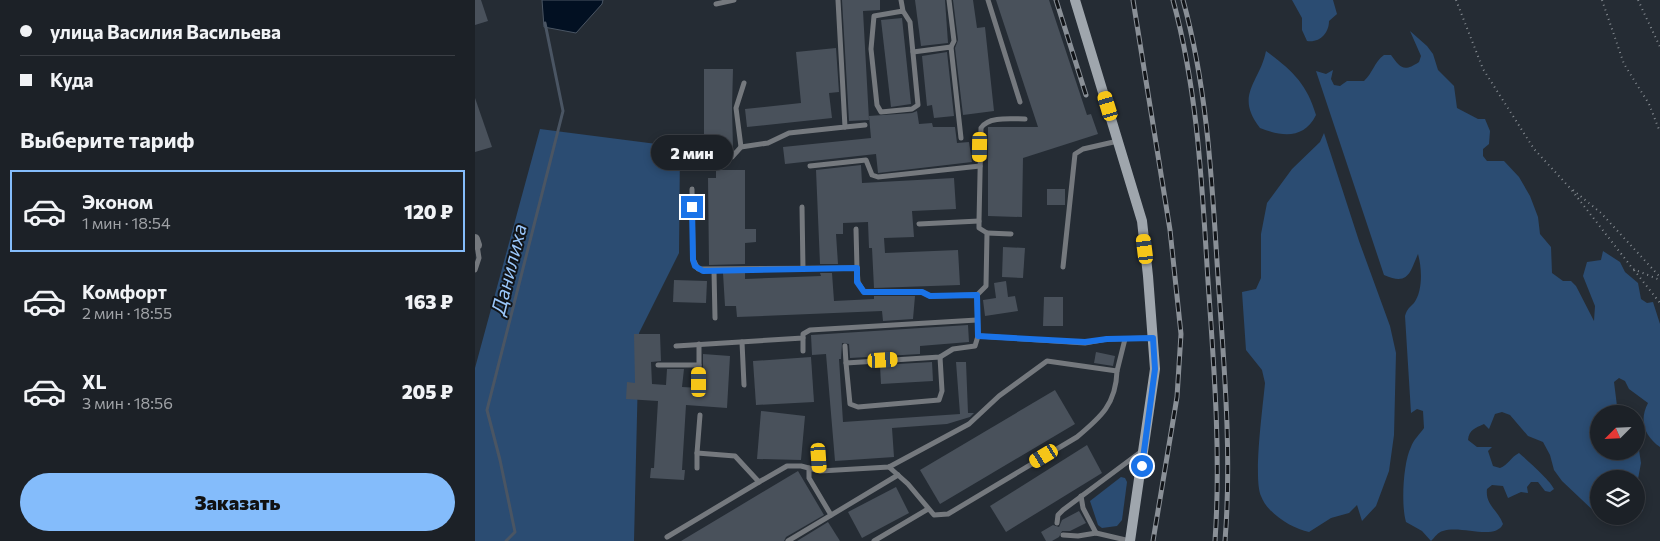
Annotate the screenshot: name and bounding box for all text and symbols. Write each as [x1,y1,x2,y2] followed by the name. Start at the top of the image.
[50,20,281,43] text: улица Василия Васильева
[50,68,94,91] text: Куда
[1096,89,1119,123] car
[20,126,194,153] text: Выберите тариф
[972,132,987,162] car
[651,134,733,170] callout: 2 мин
[670,143,714,162] text: 2 мин
[22,189,67,234] icon: car
[82,190,153,213] text: Эконом
[681,196,703,218] route end
[404,200,453,223] text: 120 ₽
[82,213,171,232] text: 1 мин · 18:54
[485,221,531,319] water label: Данилиха
[1135,233,1154,265] car
[22,279,67,324] icon: car
[82,280,167,303] text: Комфорт
[405,290,453,313] text: 163 ₽
[82,303,172,322] text: 2 мин · 18:55
[867,352,898,368] car
[691,367,706,397] car
[22,369,67,414] icon: car
[82,370,107,393] text: XL
[402,380,453,403] text: 205 ₽
[82,393,173,412] text: 3 мин · 18:56
[1590,405,1645,460] north arrow
[1590,405,1645,525] map controls
[1027,442,1060,470] car
[810,443,827,473] car
[1131,455,1153,477] route start
[1590,470,1645,525] button: layers
[20,473,455,531] button: Заказать

